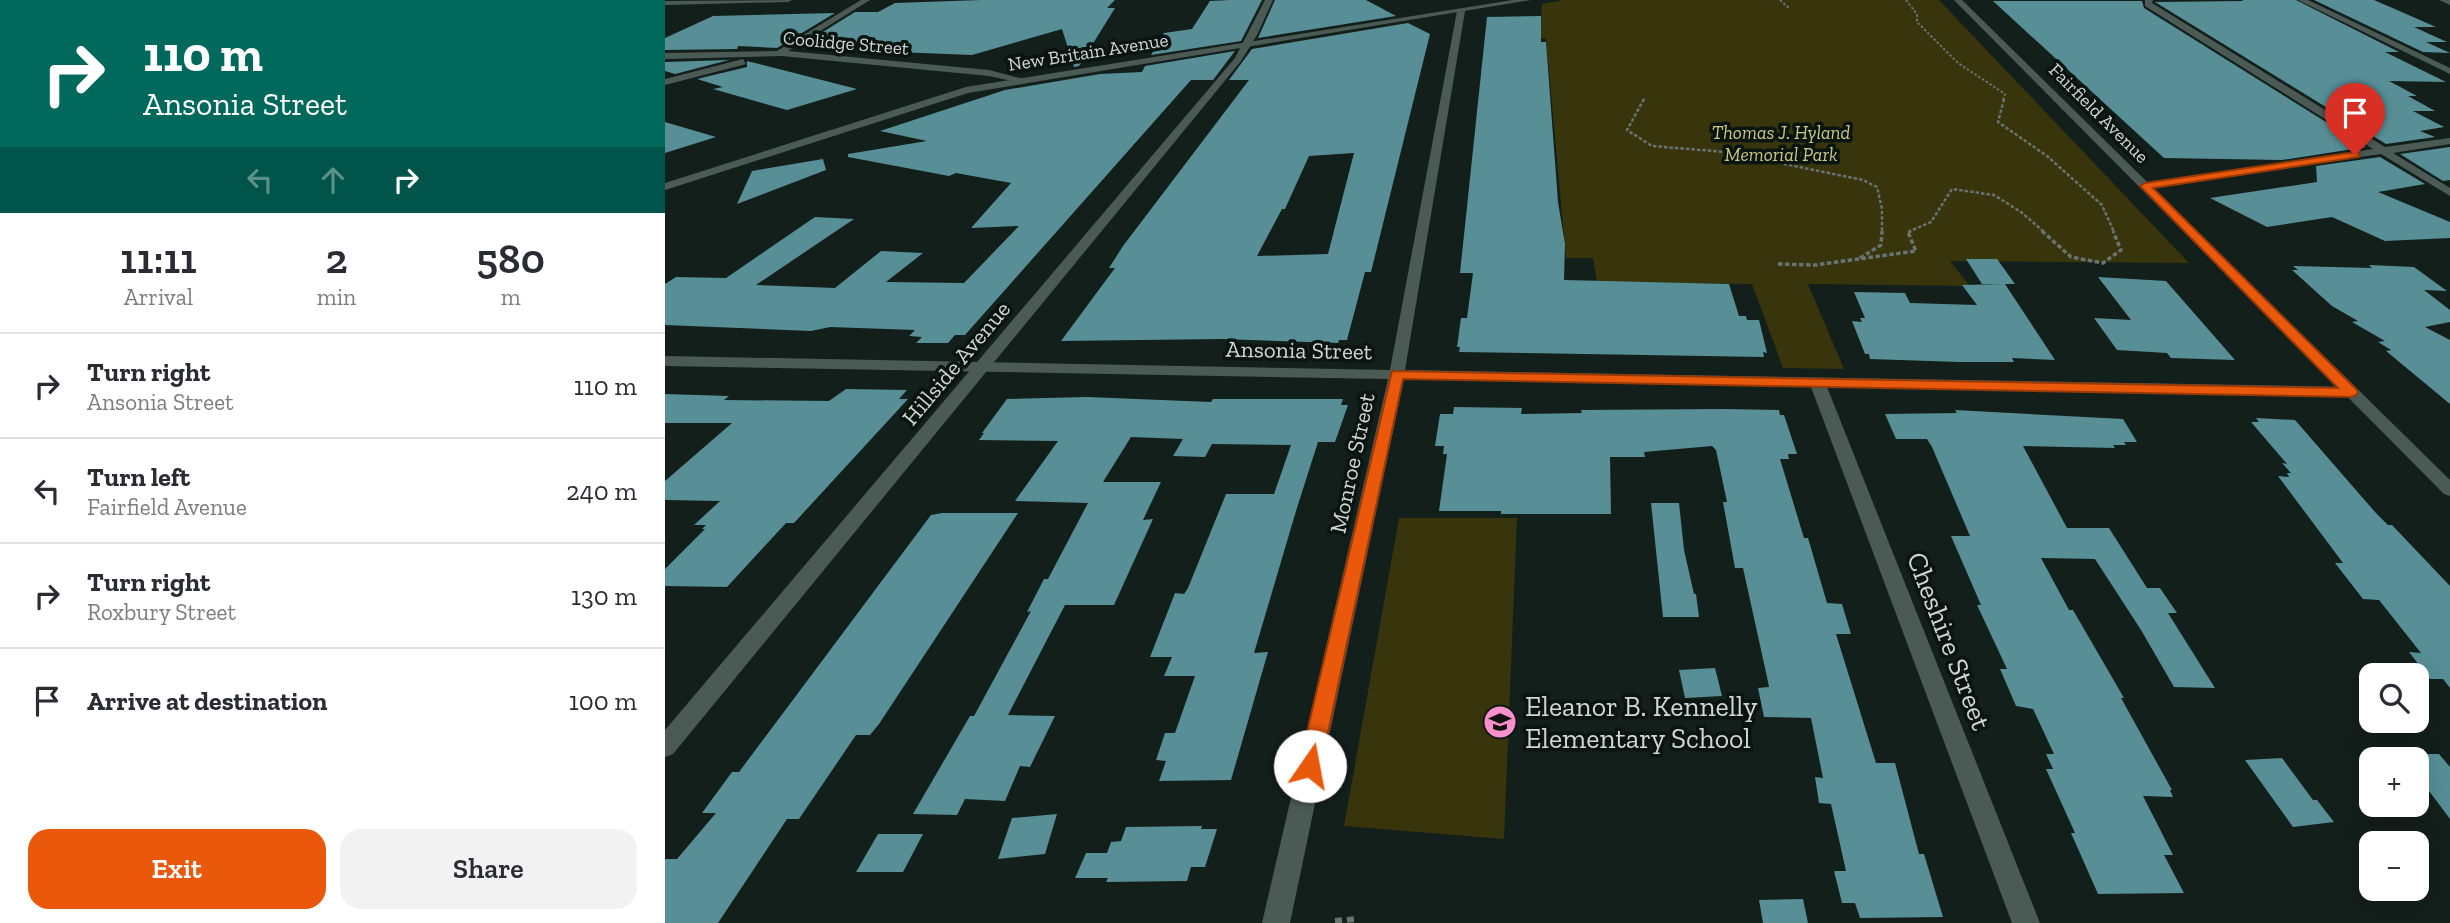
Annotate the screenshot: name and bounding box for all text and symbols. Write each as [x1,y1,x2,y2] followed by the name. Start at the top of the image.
[143,25,263,84] text: 110 m
[782,26,910,60] street label: Coolidge Street
[28,28,119,119] icon: right
[1006,28,1170,76] street label: New Britain Avenue
[2044,58,2154,168] street label: Fairfield Avenue
[2325,83,2385,155] pin
[143,85,347,123] text: Ansonia Street
[2336,94,2374,132] icon: arrive
[1712,121,1851,166] park label: Thomas J. Hyland Memorial Park
[241,161,279,199] icon: left
[314,161,352,199] icon: ahead
[387,161,425,199] icon: right
[120,233,197,284] text: 11:11
[325,233,348,284] text: 2
[476,233,545,284] text: 580
[124,283,193,311] text: Arrival
[317,283,356,311] text: min
[501,283,521,311] text: m
[896,295,1016,431] street label: Hillside Avenue
[1226,335,1373,365] street label: Ansonia Street
[87,356,210,388] text: Turn right
[28,367,66,405] icon: right
[574,370,637,402] text: 110 m
[87,388,234,416] text: Ansonia Street
[1323,390,1381,536] street label: Monroe Street
[87,461,190,493] text: Turn left
[28,472,66,510] icon: left
[566,475,637,507] text: 240 m
[87,493,247,521] text: Fairfield Avenue
[1900,547,1998,735] street label: Cheshire Street
[87,566,210,598] text: Turn right
[28,577,66,615] icon: right
[571,580,637,612] text: 130 m
[87,598,236,626] text: Roxbury Street
[2359,663,2429,901] map controls
[2359,663,2429,733] button: search
[28,682,66,720] icon: arrive
[87,685,327,717] text: Arrive at destination
[569,685,637,717] text: 100 m
[1525,690,1758,755] place label: Eleanor B. Kennelly Elementary School
[1481,703,1519,741] school or university icon: Eleanor B. Kennelly Elementary School
[1273,729,1347,803] position arrow
[2359,747,2429,817] button: +
[28,829,326,909] button: Exit
[340,829,637,909] button: Share
[2359,831,2429,901] button: −

